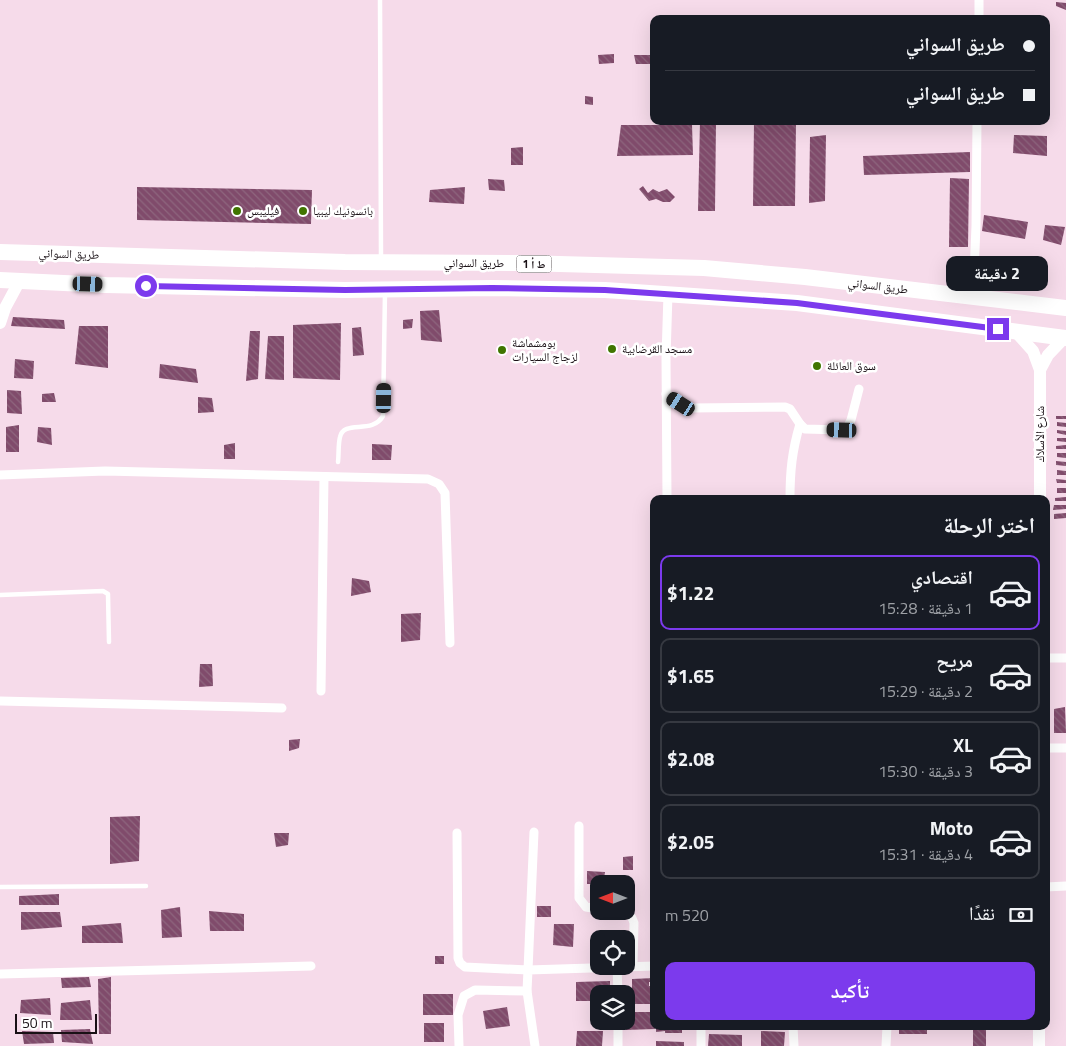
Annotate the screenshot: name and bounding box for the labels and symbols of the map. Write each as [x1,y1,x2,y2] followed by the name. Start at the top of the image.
[247,201,279,220] place label: فيليبس
[313,201,373,220] place label: بانسونيك ليبيا
[231,205,243,217] marker: فيليبس
[297,205,309,217] marker: بانسونيك ليبيا
[38,243,100,265] street label: طريق السواني
[444,253,504,273] street label: طريق السواني
[516,255,552,272] road number: ط أ 1
[947,256,1049,292] callout: 2 دقيقة
[847,272,909,300] street label: طريق السواني
[135,275,157,297] route start
[72,276,103,292] car
[987,318,1009,340] route end
[512,333,578,366] place label: بومشماشة لزجاج السيارات
[622,339,692,358] place label: مسجد القرضابية
[606,343,618,355] marker: مسجد القرضابية
[496,344,508,356] marker: بومشماشة لزجاج السيارات
[827,356,876,375] place label: سوق العائلة
[811,360,823,372] marker: سوق العائلة
[376,383,391,413] car
[664,390,697,418] car
[1030,406,1049,462] street label: شارع الأسلاك
[826,422,857,438] car
[590,875,635,920] north arrow
[15,1011,98,1034] scale bar

